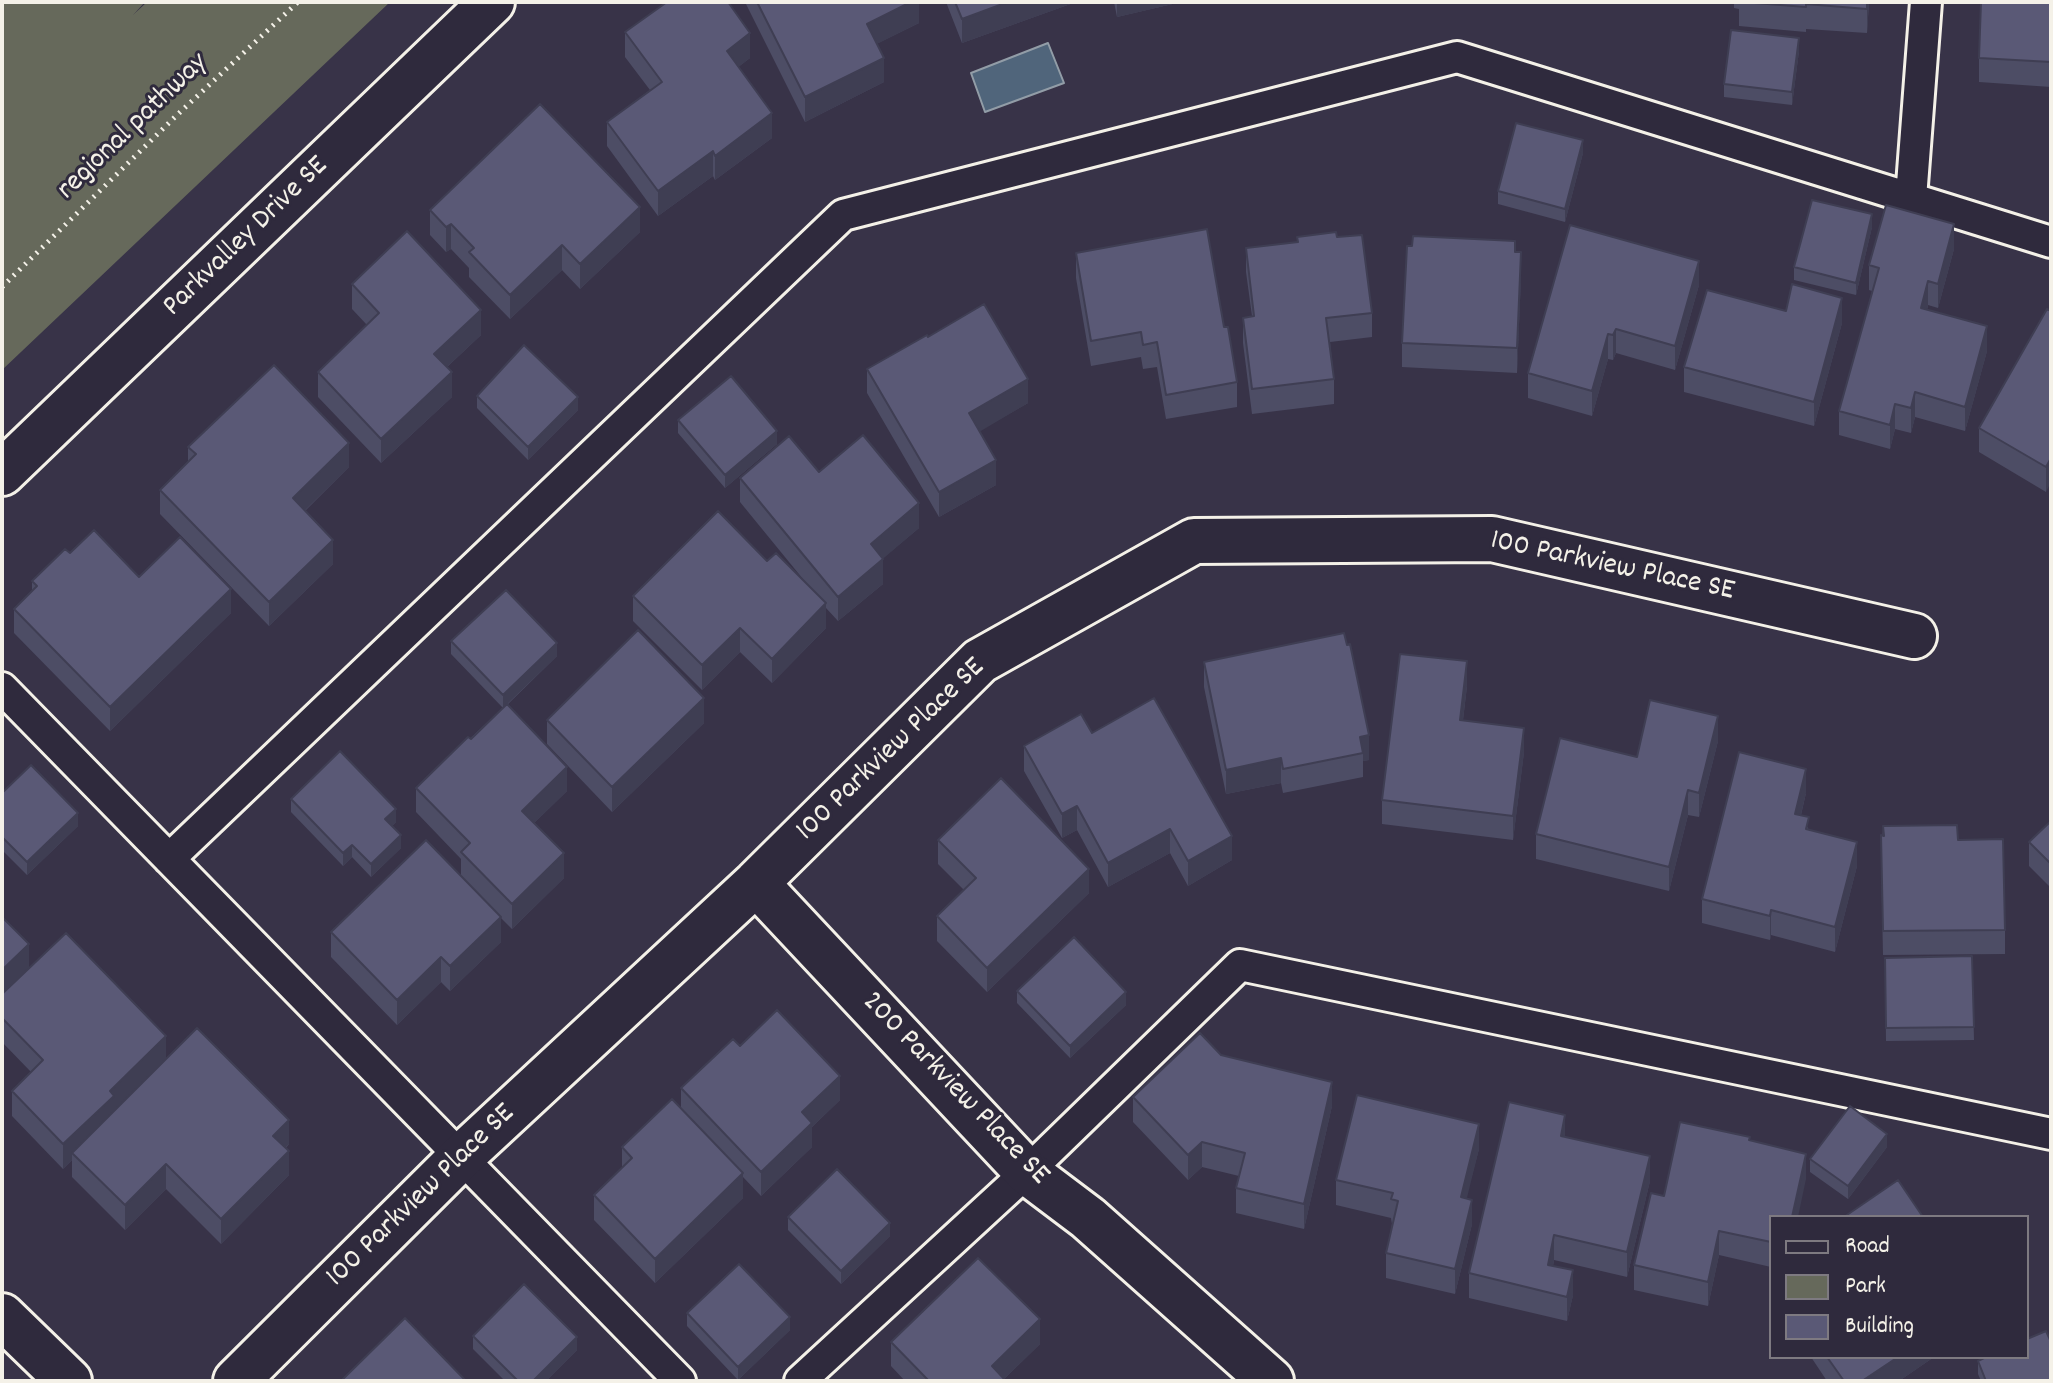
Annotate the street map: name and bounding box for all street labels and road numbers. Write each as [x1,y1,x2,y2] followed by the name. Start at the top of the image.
[51,47,217,209] street label: regional pathway
[157,150,337,326] street label: Parkvalley Drive SE
[1487,525,1737,611] street label: 100 Parkview Place SE
[790,652,994,850] street label: 100 Parkview Place SE
[852,986,1056,1194] street label: 200 Parkview Place SE
[320,1098,524,1296] street label: 100 Parkview Place SE

